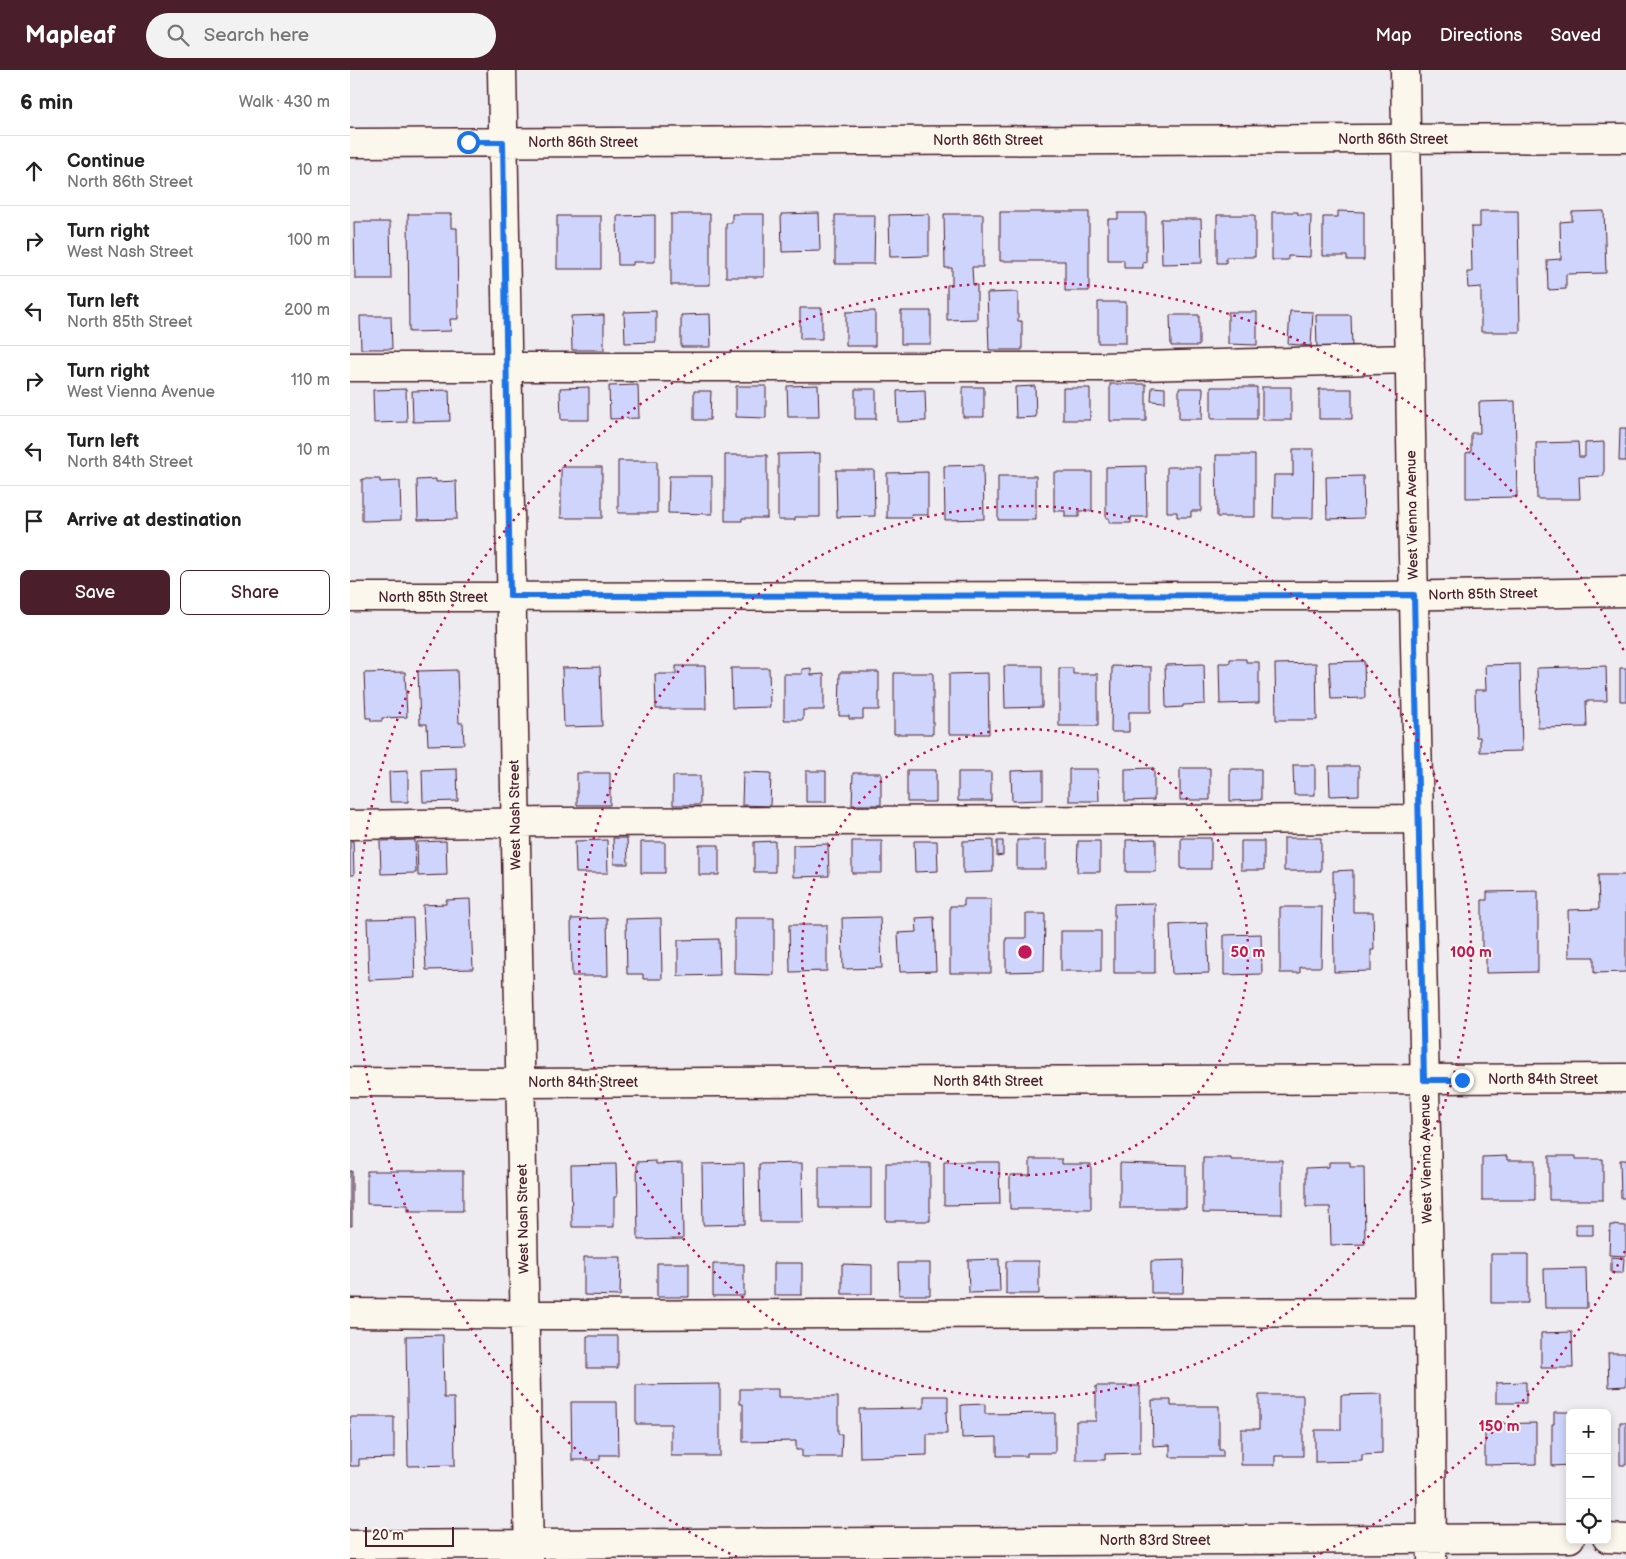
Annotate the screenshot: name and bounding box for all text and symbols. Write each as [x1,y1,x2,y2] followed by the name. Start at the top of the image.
[146,13,496,58] search box
[25,21,116,50] text: Mapleaf
[164,21,192,49] icon: search
[204,24,309,47] text: Search here
[1376,25,1412,46] text: Map
[1440,25,1522,46] text: Directions
[1550,25,1601,46] text: Saved
[20,90,73,115] text: 6 min
[239,93,330,112] text: Walk · 430 m
[457,131,480,154] route start
[1338,131,1449,148] street label: North 86th Street
[933,132,1044,149] street label: North 86th Street
[528,134,639,151] street label: North 86th Street
[67,150,145,173] text: Continue
[20,157,48,185] icon: ahead
[297,161,330,180] text: 10 m
[67,173,193,192] text: North 86th Street
[67,220,150,243] text: Turn right
[20,227,48,255] icon: right
[287,231,330,250] text: 100 m
[67,243,193,262] text: West Nash Street
[67,290,139,313] text: Turn left
[20,297,48,325] icon: left
[284,301,330,320] text: 200 m
[67,313,192,332] text: North 85th Street
[67,360,150,383] text: Turn right
[20,367,48,395] icon: right
[291,371,330,390] text: 110 m
[67,383,215,402] text: West Vienna Avenue
[67,430,139,453] text: Turn left
[20,437,48,465] icon: left
[297,441,330,460] text: 10 m
[1402,450,1422,580] street label: West Vienna Avenue
[67,453,193,472] text: North 84th Street
[20,507,48,535] icon: arrive
[67,509,242,532] text: Arrive at destination
[20,570,170,615] button: Save
[180,570,330,615] button: Share
[1428,585,1539,603] street label: North 85th Street
[378,589,489,606] street label: North 85th Street
[506,759,524,870] street label: West Nash Street
[1016,943,1034,961] centre of rings
[1231,943,1266,962] text: 50 m
[1450,943,1492,962] text: 100 m
[1451,1069,1474,1092] route end
[1488,1071,1599,1088] street label: North 84th Street
[933,1073,1044,1090] street label: North 84th Street
[528,1074,639,1091] street label: North 84th Street
[1416,1094,1436,1224] street label: West Vienna Avenue
[514,1163,532,1274] street label: West Nash Street
[1566,1409,1611,1544] map controls
[1566,1409,1611,1454] button: +
[1478,1417,1520,1436] text: 150 m
[1566,1454,1611,1499] button: −
[1566,1499,1611,1544] button: locate
[365,1524,454,1547] scale bar
[372,1527,404,1544] text: 20 m
[1099,1532,1211,1549] street label: North 83rd Street

